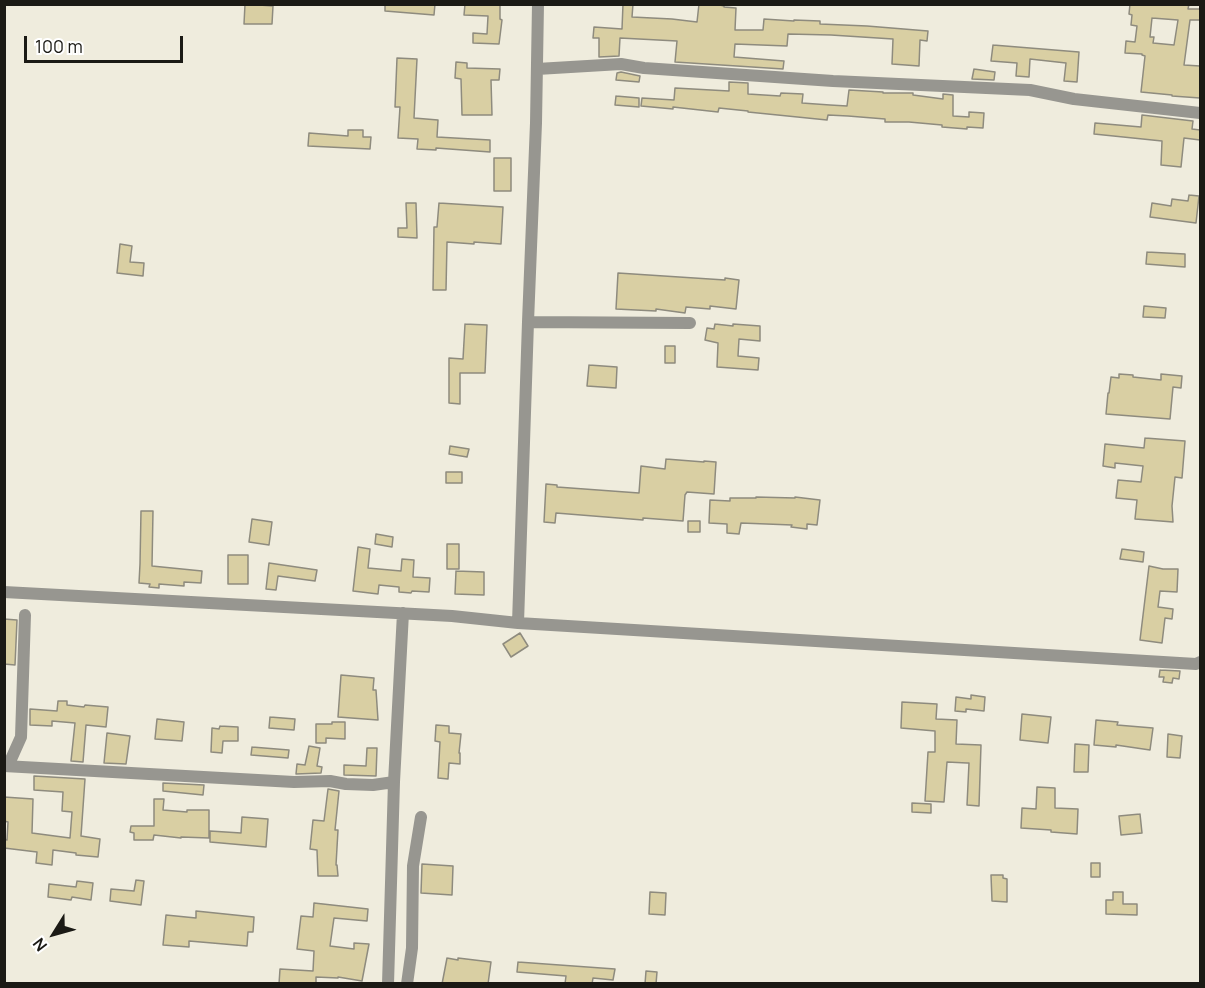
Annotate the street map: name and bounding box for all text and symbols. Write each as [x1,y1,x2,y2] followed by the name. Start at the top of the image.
[27,24,186,62] scale bar
[35,34,83,58] text: 100 m
[24,904,84,964] north arrow
[27,934,52,956] text: N

